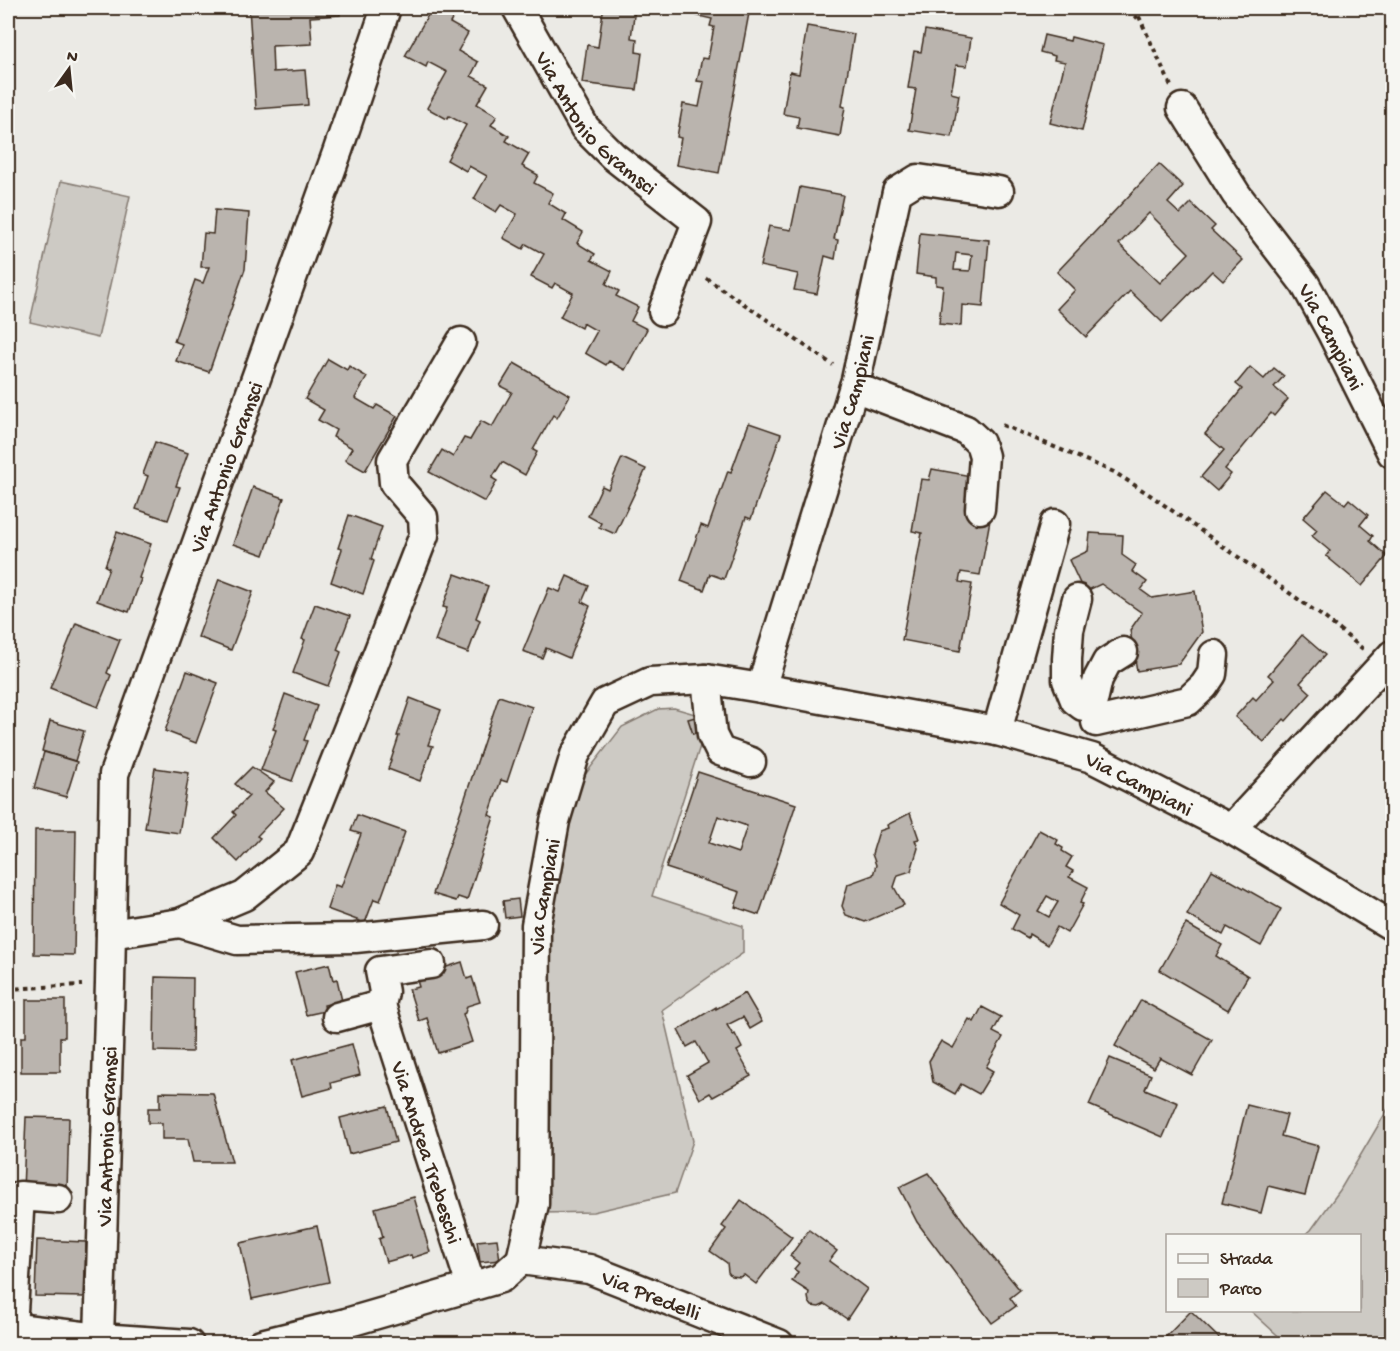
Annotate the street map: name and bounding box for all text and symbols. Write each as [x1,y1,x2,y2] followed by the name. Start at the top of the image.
[39,39,99,99] north arrow
[64,47,80,69] text: N
[527,47,661,202] street label: Via Antonio Gramsci
[1290,279,1368,396] street label: Via Campiani
[826,333,882,454] street label: Via Campiani
[185,379,271,558] street label: Via Antonio Gramsci
[1079,747,1196,824] street label: Via Campiani
[527,837,569,955] street label: Via Campiani
[93,1046,125,1228] street label: Via Antonio Gramsci
[383,1058,466,1248] street label: Via Andrea Trebeschi
[1166,1234,1361,1312] legend
[1220,1250,1274,1271] text: Strada
[596,1266,704,1329] street label: Via Predelli
[1219,1280,1262,1301] text: Parco

